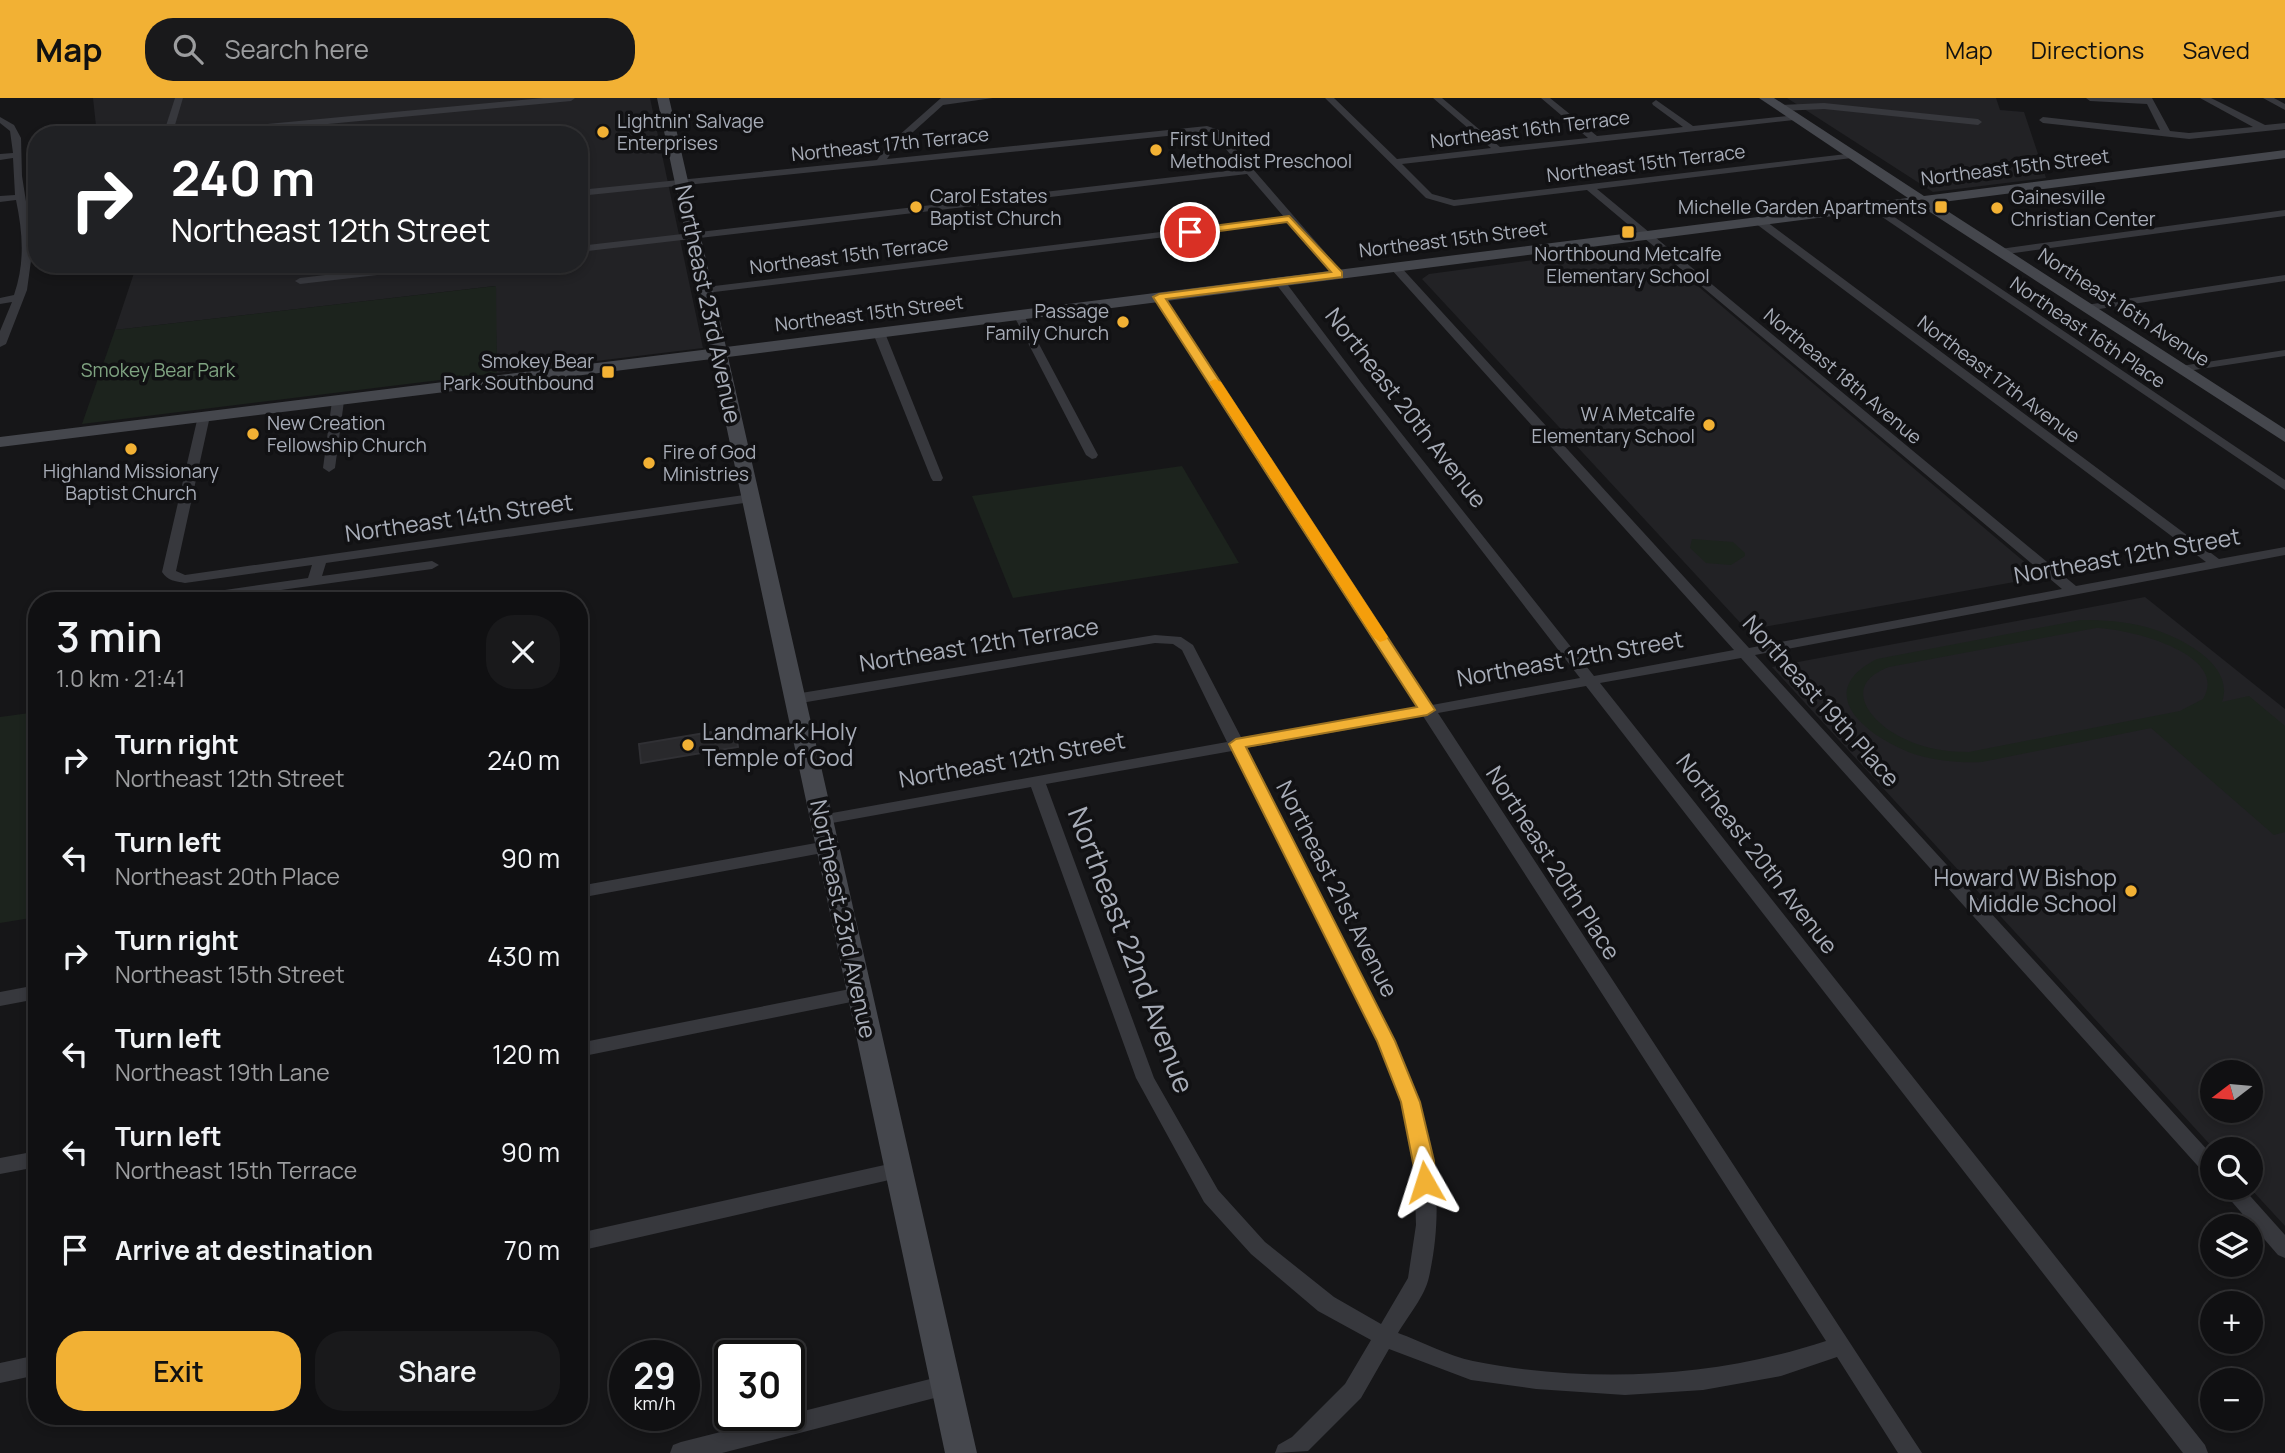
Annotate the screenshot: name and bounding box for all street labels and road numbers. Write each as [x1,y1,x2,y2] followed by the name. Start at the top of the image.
[1429,104,1631,154] street label: Northeast 16th Terrace
[790,121,990,167] street label: Northeast 17th Terrace
[1545,138,1747,188] street label: Northeast 15th Terrace
[1919,143,2111,191] street label: Northeast 15th Street
[668,181,750,426] street label: Northeast 23rd Avenue
[1357,215,1549,263] street label: Northeast 15th Street
[748,230,950,280] street label: Northeast 15th Terrace
[2033,242,2215,372] street label: Northeast 16th Avenue
[2005,270,2171,394] street label: Northeast 16th Place
[773,289,965,337] street label: Northeast 15th Street
[1319,301,1495,514] street label: Northeast 20th Avenue
[1758,302,1928,450] street label: Northeast 18th Avenue
[1912,309,2086,449] street label: Northeast 17th Avenue
[343,485,575,549] street label: Northeast 14th Street
[2011,519,2243,591] street label: Northeast 12th Street
[1736,608,1908,793] street label: Northeast 19th Place
[857,609,1101,679] street label: Northeast 12th Terrace
[1454,622,1686,694] street label: Northeast 12th Street
[896,723,1128,795] street label: Northeast 12th Street
[1670,747,1846,960] street label: Northeast 20th Avenue
[1479,759,1628,965] street label: Northeast 20th Place
[1269,775,1406,1002] street label: Northeast 21st Avenue
[803,796,885,1041] street label: Northeast 23rd Avenue
[1060,801,1204,1098] street label: Northeast 22nd Avenue

